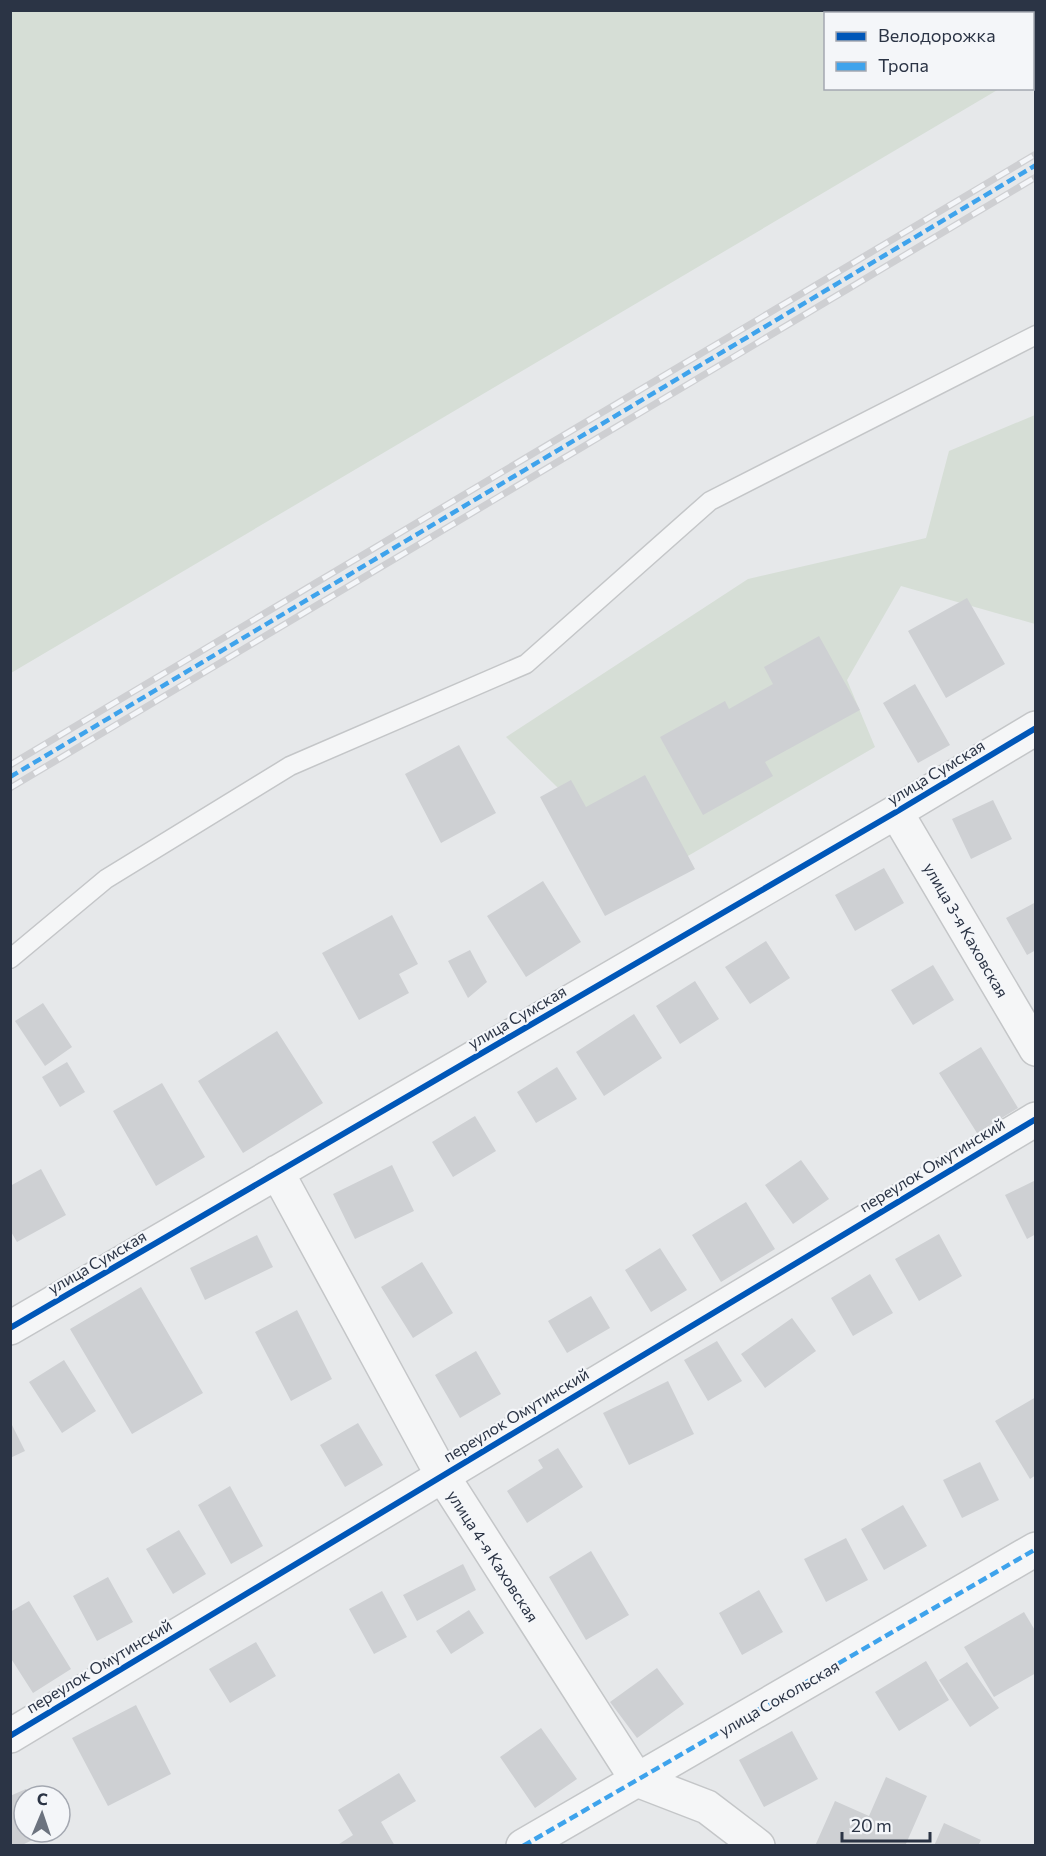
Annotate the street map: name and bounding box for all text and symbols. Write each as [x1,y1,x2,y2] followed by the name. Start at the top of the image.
[824,12,1034,90] legend
[878,24,996,46] text: Велодорожка
[878,54,929,76] text: Тропа
[884,735,988,808] street label: улица Сумская
[920,859,1013,1001] street label: улица 3-я Каховская
[464,981,569,1052] street label: улица Сумская
[855,1114,1008,1216] street label: переулок Омутинский
[44,1226,149,1297] street label: улица Сумская
[439,1364,592,1466] street label: переулок Омутинский
[444,1486,543,1625] street label: улица 4-я Каховская
[22,1615,175,1717] street label: переулок Омутинский
[715,1655,842,1740] street label: улица Сокольская
[12,1784,72,1844] north arrow
[37,1789,48,1808] text: С
[842,1805,930,1843] scale bar
[851,1814,892,1836] text: 20 m

